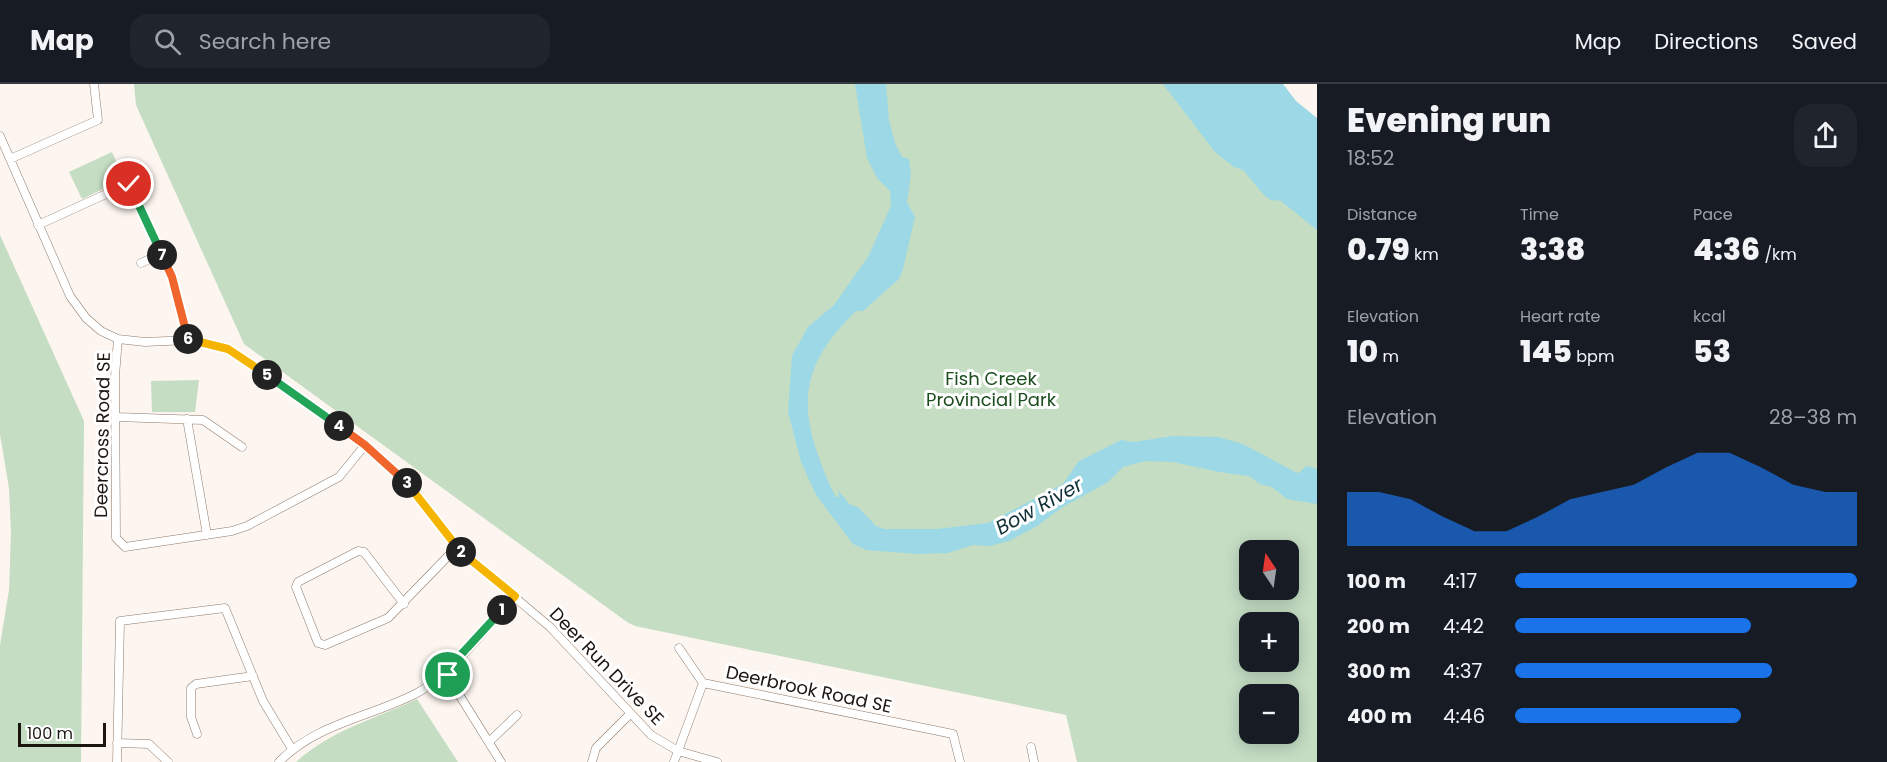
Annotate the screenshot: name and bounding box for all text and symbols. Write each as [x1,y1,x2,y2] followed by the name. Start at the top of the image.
[130,14,550,68] search box
[30,21,94,60] text: Map
[151,25,184,58] icon: search
[199,26,331,57] text: Search here
[1575,27,1621,56] text: Map
[1654,27,1758,56] text: Directions
[1791,27,1857,56] text: Saved
[1347,97,1551,144] text: Evening run
[1794,104,1857,167] button: share
[1347,144,1394,172] text: 18:52
[103,158,154,209] pin
[112,167,145,200] icon: check
[1347,203,1417,226] text: Distance
[1520,203,1559,226] text: Time
[1693,203,1733,226] text: Pace
[1347,228,1410,271] text: 0.79
[1520,228,1585,271] text: 3:38
[1693,228,1760,271] text: 4:36
[147,240,177,270] pin: 7
[158,243,166,266] text: 7
[1410,243,1439,266] text: km
[1760,243,1797,266] text: /km
[1347,305,1419,328] text: Elevation
[1520,305,1600,328] text: Heart rate
[1693,305,1726,328] text: kcal
[173,324,203,354] pin: 6
[183,327,193,350] text: 6
[1347,330,1378,373] text: 10
[1520,330,1572,373] text: 145
[1693,330,1731,373] text: 53
[1378,345,1399,368] text: m
[1572,345,1614,368] text: bpm
[88,352,116,518] street label: Deercross Road SE
[252,360,282,390] pin: 5
[262,363,272,386] text: 5
[926,366,1057,412] park label: Fish Creek Provincial Park
[1347,403,1437,431] text: Elevation
[1769,403,1857,431] text: 28–38 m
[324,411,354,441] pin: 4
[334,414,344,437] text: 4
[392,468,422,498] pin: 3
[990,470,1088,541] water label: Bow River
[402,471,412,494] text: 3
[446,537,476,567] pin: 2
[456,540,466,563] text: 2
[1239,540,1299,600] north arrow
[1239,540,1299,744] map controls
[1347,567,1406,595] text: 100 m
[1443,567,1477,595] text: 4:17
[487,595,517,625] pin: 1
[499,598,505,621] text: 1
[544,602,670,730] street label: Deer Run Drive SE
[1239,612,1299,672] button: +
[1347,612,1410,640] text: 200 m
[1443,612,1484,640] text: 4:42
[422,649,473,700] pin
[1347,657,1411,685] text: 300 m
[1443,657,1483,685] text: 4:37
[431,658,464,691] icon: arrive
[724,659,894,719] street label: Deerbrook Road SE
[1239,684,1299,744] button: −
[1347,702,1412,730] text: 400 m
[1443,702,1485,730] text: 4:46
[18,720,106,748] scale bar
[27,722,73,745] text: 100 m

